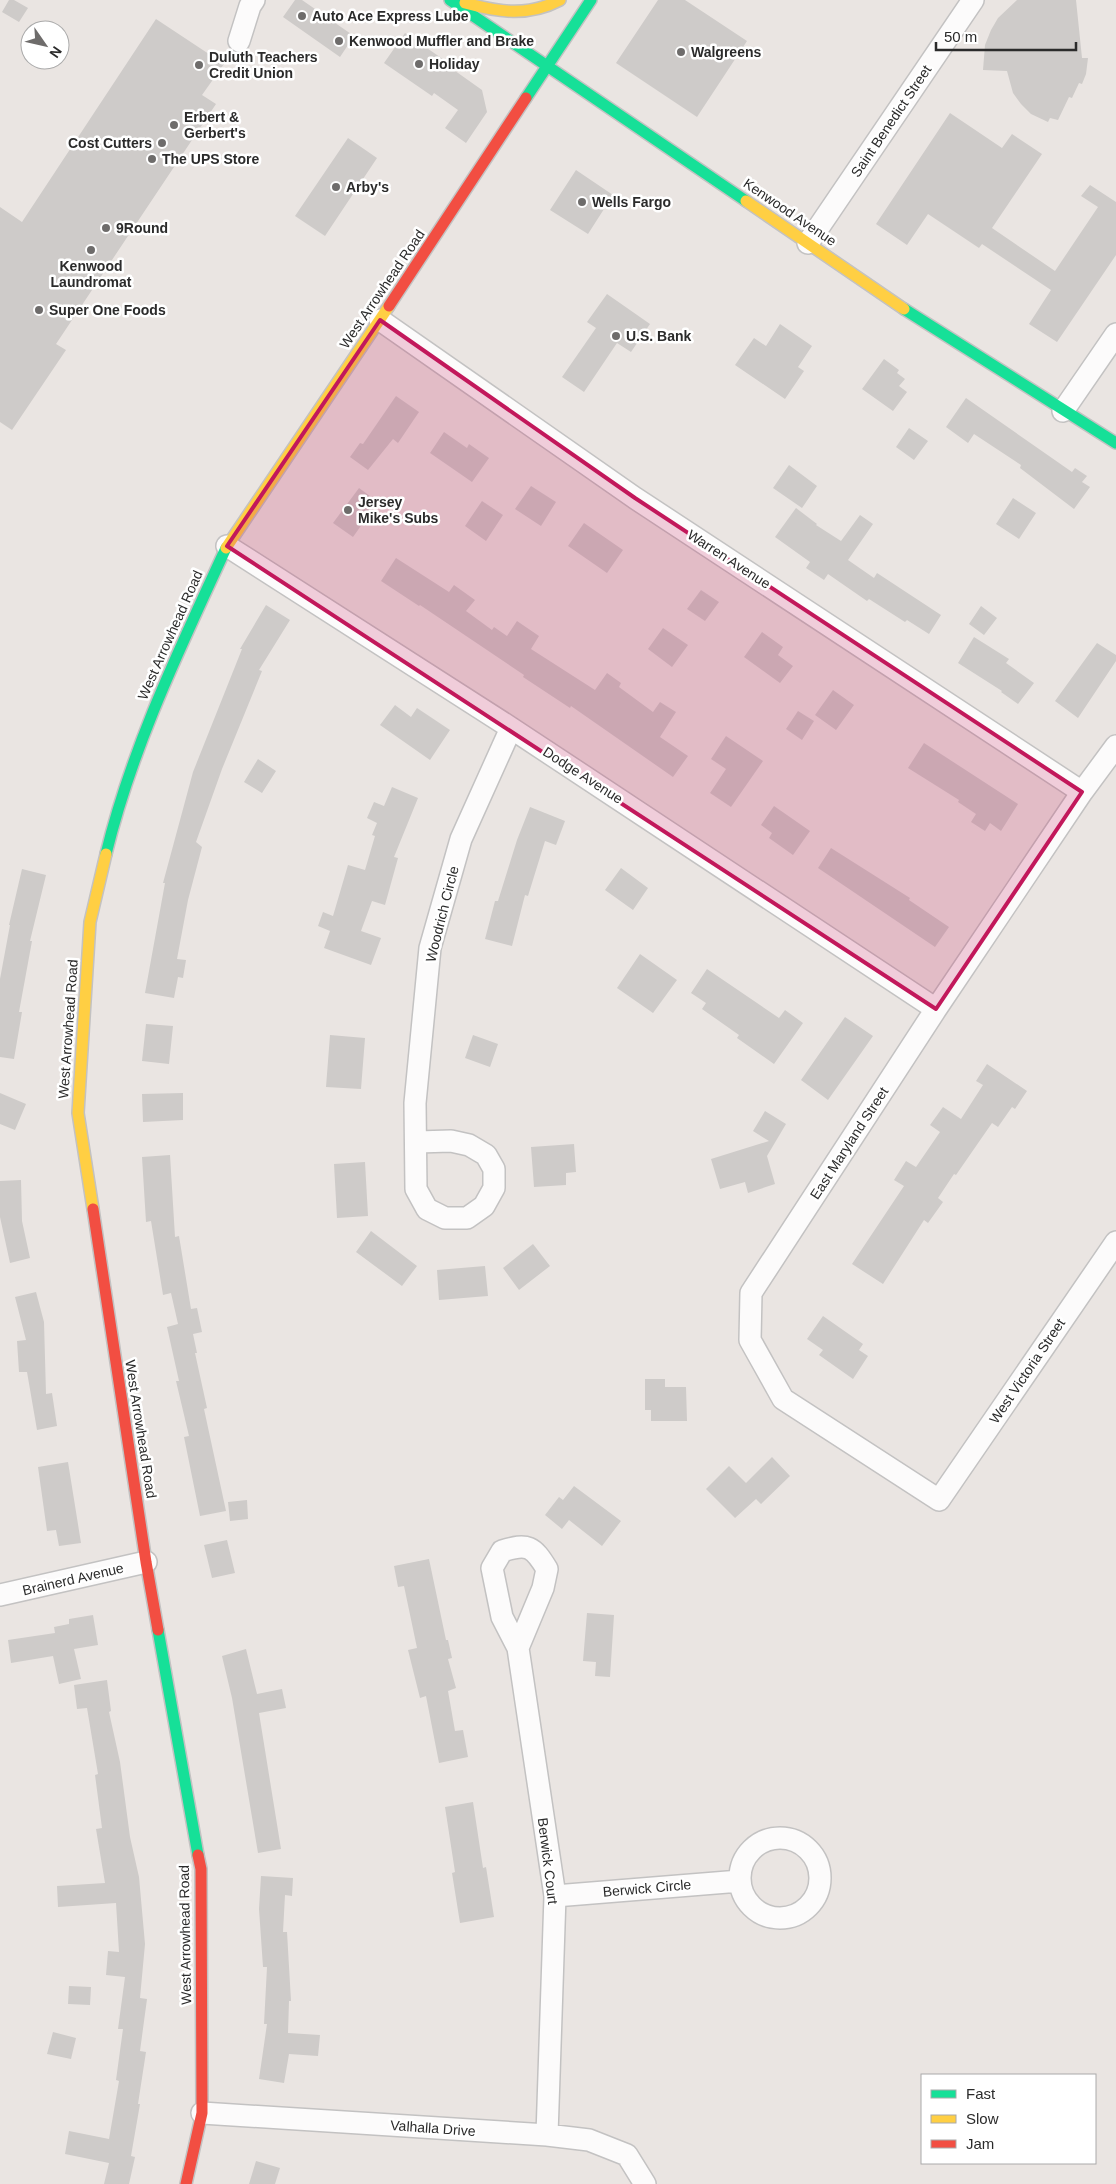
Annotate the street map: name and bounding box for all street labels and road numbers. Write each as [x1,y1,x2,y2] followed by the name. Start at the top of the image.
[848,62,934,180] street label: Saint Benedict Street
[740,175,840,249] street label: Kenwood Avenue
[336,227,428,351] street label: West Arrowhead Road
[684,526,774,592] street label: Warren Avenue
[134,568,206,702] street label: West Arrowhead Road
[540,743,626,807] street label: Dodge Avenue
[422,864,462,964] street label: Woodrich Circle
[55,959,81,1099] street label: West Arrowhead Road
[807,1084,891,1202] street label: East Maryland Street
[986,1315,1068,1427] street label: West Victoria Street
[122,1359,160,1499] street label: West Arrowhead Road
[21,1560,125,1598] street label: Brainerd Avenue
[535,1817,561,1905] street label: Berwick Court
[176,1865,194,2005] street label: West Arrowhead Road
[602,1876,692,1900] street label: Berwick Circle
[390,2117,476,2139] street label: Valhalla Drive

